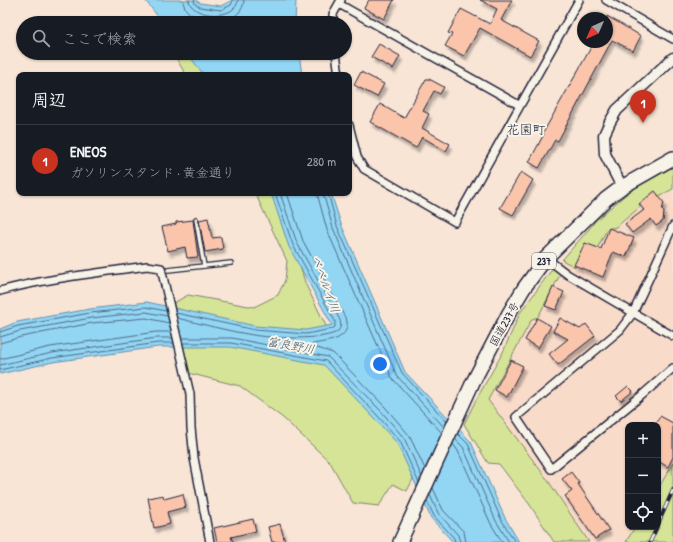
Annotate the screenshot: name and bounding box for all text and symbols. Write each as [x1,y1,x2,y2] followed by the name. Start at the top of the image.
[577,12,613,48] north arrow
[16,16,352,60] search box
[30,27,52,49] icon: search
[62,28,137,49] text: ここで検索
[32,88,66,111] text: 周辺
[630,90,656,123] pin: 1
[506,120,546,138] district label: 花園町
[70,141,106,162] text: ENEOS
[43,152,47,170] text: 1
[307,152,336,170] text: 280 m
[70,163,235,181] text: ガソリンスタンド · 黄金通り
[308,253,344,315] water label: ベベルイ川
[532,253,556,269] road number: 237
[486,299,522,349] street label: 国道237号
[266,332,316,358] water label: 富良野川
[370,354,390,374] your location
[625,422,661,530] map controls
[625,422,661,458] button: +
[625,458,661,494] button: −
[625,494,661,530] button: locate

